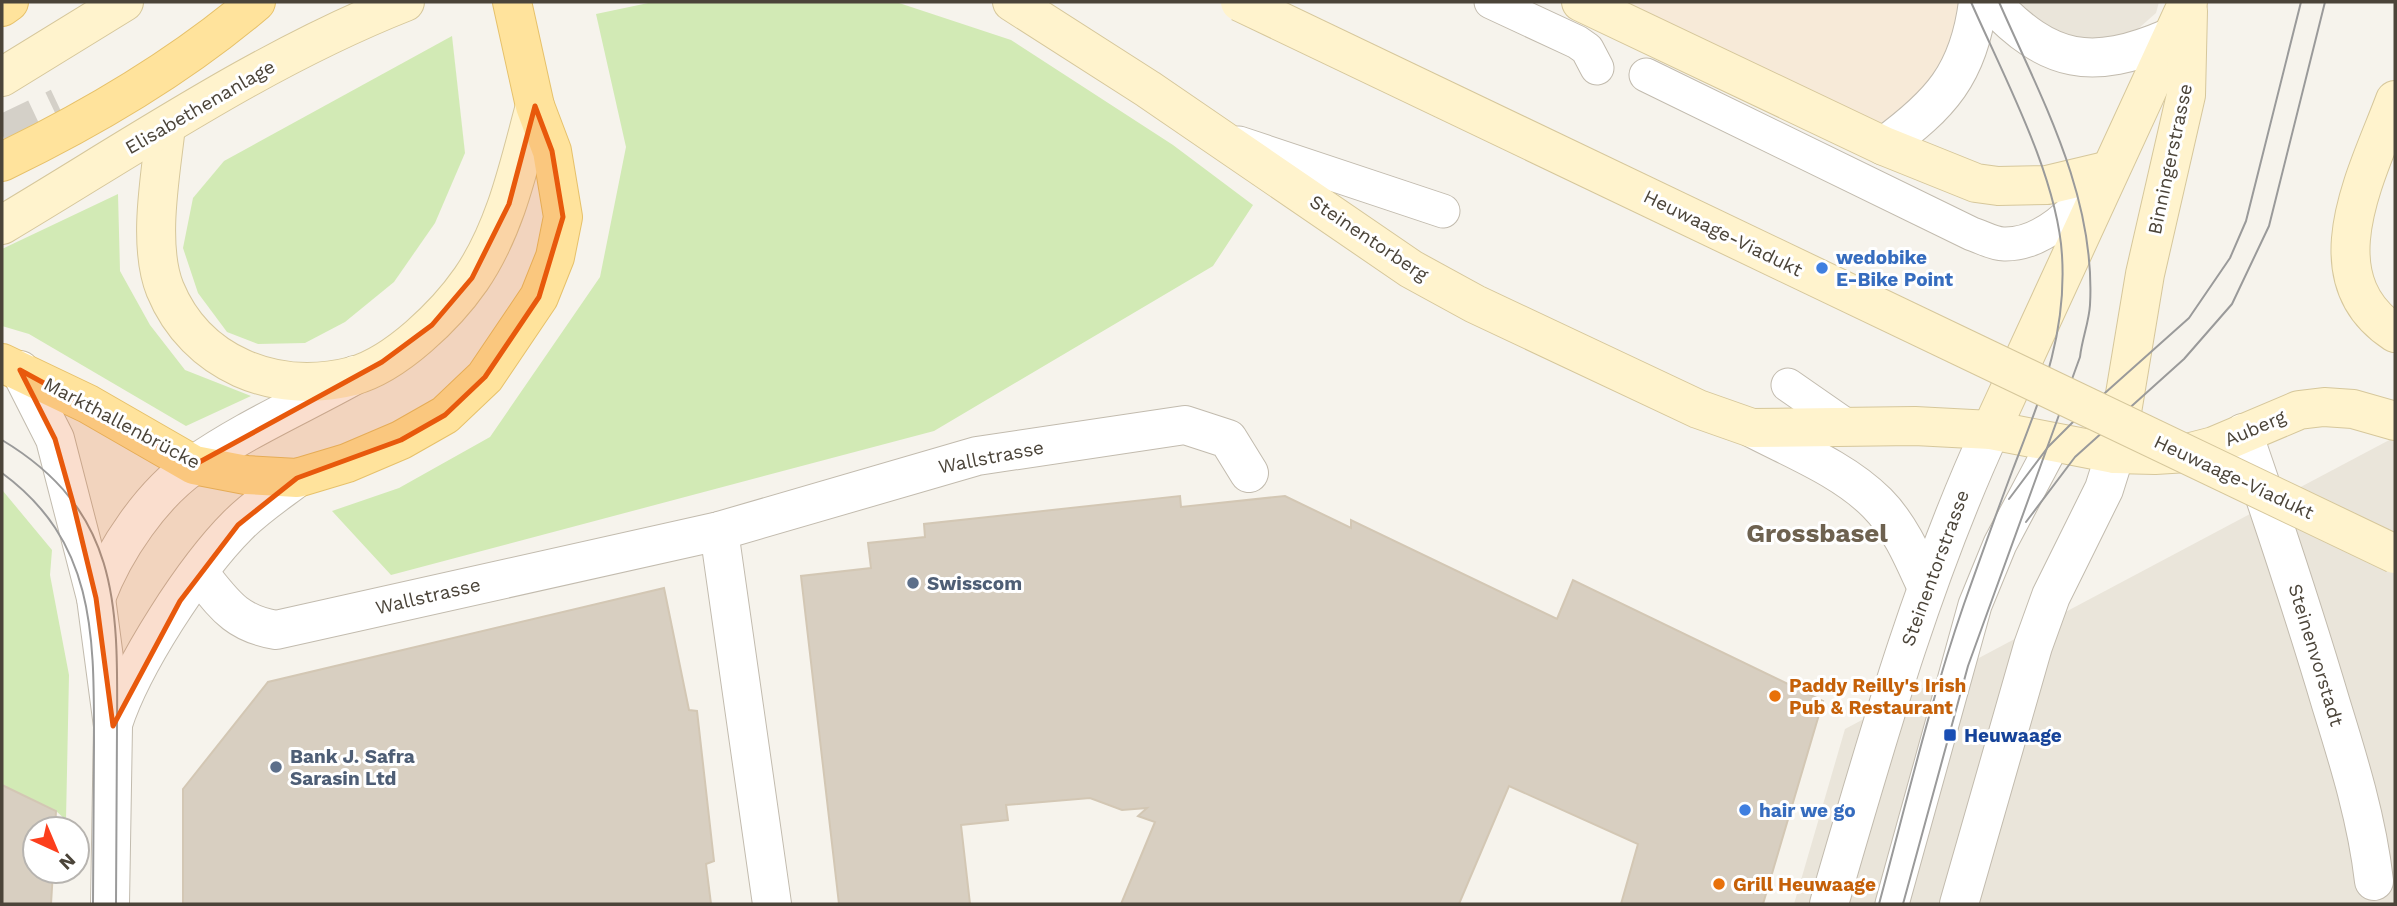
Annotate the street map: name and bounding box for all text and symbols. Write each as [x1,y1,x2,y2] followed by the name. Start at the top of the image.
[121,55,279,159] street label: Elisabethenanlage
[2143,82,2197,236] street label: Binningerstrasse
[1640,185,1806,281] street label: Heuwaage-Viadukt
[1305,190,1433,287] street label: Steinentorberg
[1836,246,1954,291] place label: wedobike E-Bike Point
[1814,260,1830,276] marker: wedobike E-Bike Point
[40,372,204,474] street label: Markthallenbrücke
[2221,404,2290,451] street label: Auberg
[2150,430,2318,524] street label: Heuwaage-Viadukt
[936,435,1046,479] street label: Wallstrasse
[1896,487,1974,649] street label: Steinentorstrasse
[1746,518,1888,548] district label: Grossbasel
[927,572,1022,595] place label: Swisscom
[373,573,483,619] street label: Wallstrasse
[905,575,921,591] marker: Swisscom
[2283,581,2349,729] street label: Steinenvorstadt
[1789,674,1966,719] place label: Paddy Reilly's Irish Pub & Restaurant
[1767,688,1783,704] marker: Paddy Reilly's Irish Pub & Restaurant
[1964,724,2062,747] place label: Heuwaage
[1942,727,1958,743] marker: Heuwaage
[290,745,415,790] place label: Bank J. Safra Sarasin Ltd
[268,759,284,775] marker: Bank J. Safra Sarasin Ltd
[1759,799,1856,822] place label: hair we go
[1737,802,1753,818] marker: hair we go
[21,815,91,885] north arrow
[54,849,81,875] text: N
[1733,873,1876,896] place label: Grill Heuwaage
[1711,876,1727,892] marker: Grill Heuwaage

